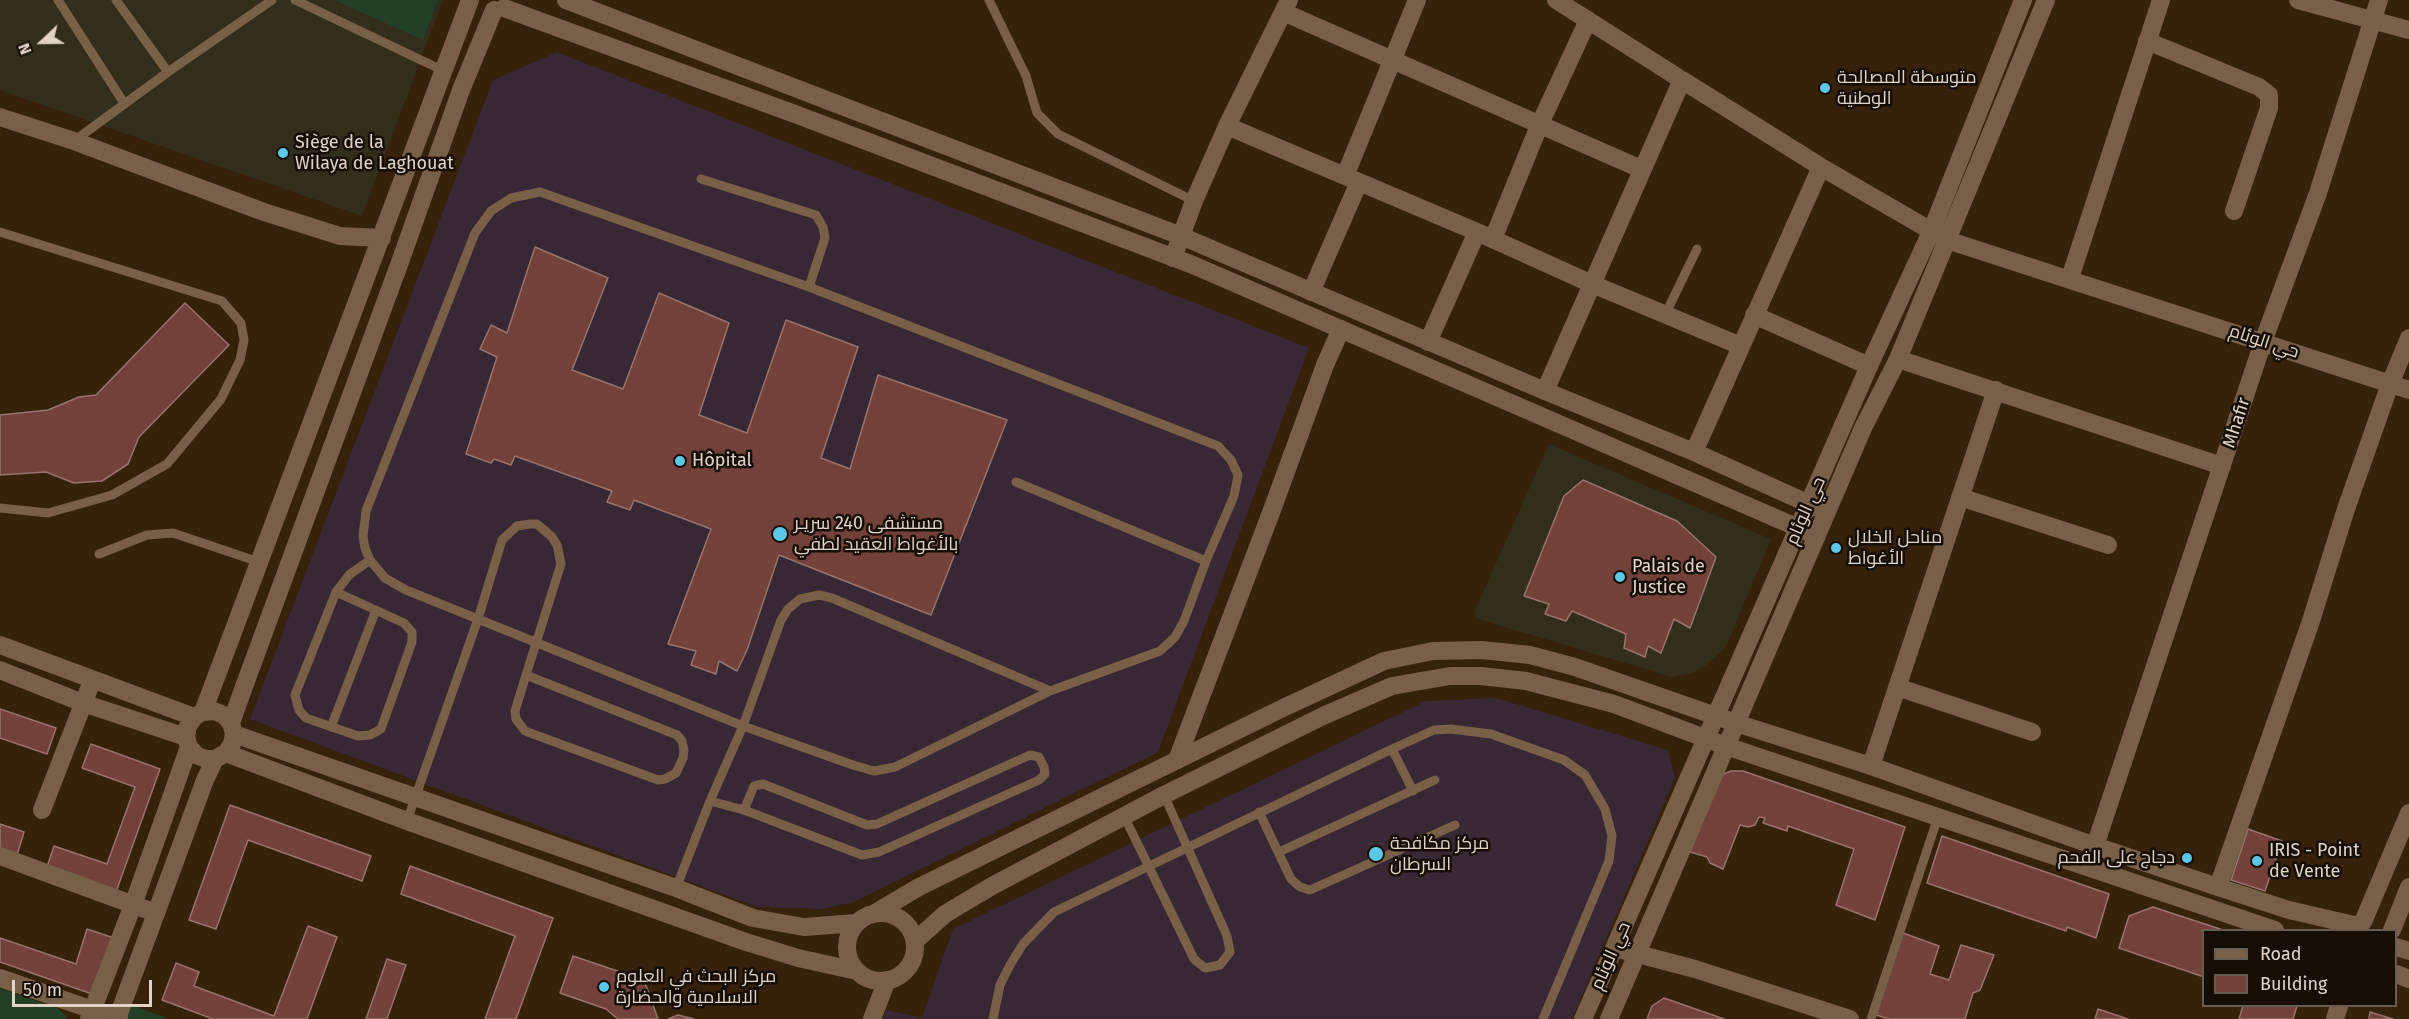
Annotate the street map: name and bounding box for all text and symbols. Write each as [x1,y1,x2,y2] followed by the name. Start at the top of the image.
[12,12,72,72] north arrow
[14,40,36,57] text: N
[1837,67,1977,110] place label: متوسطة المصالحة الوطنية
[1818,81,1832,95] marker: متوسطة المصالحة الوطنية
[295,132,454,174] place label: Siège de la Wilaya de Laghouat
[276,146,290,160] marker: Siège de la Wilaya de Laghouat
[2226,321,2302,363] street label: حي الوئام
[2219,395,2255,451] street label: Mhafir
[692,450,752,472] place label: Hôpital
[673,454,687,468] marker: Hôpital
[1781,474,1831,548] street label: حي الوئام
[794,513,958,556] place label: مستشفى 240 سريـر بالأغواط العقيد لطفي
[771,525,789,543] marker: مستشفى 240 سريـر بالأغواط العقيد لطفي
[1848,527,1942,570] place label: مناحل الخلال الأغواط
[1829,541,1843,555] marker: مناحل الخلال الأغواط
[1632,556,1705,598] place label: Palais de Justice
[1613,570,1627,584] marker: Palais de Justice
[1390,833,1489,876] place label: مركز مكافحة السرطان
[2269,840,2360,882] place label: IRIS - Point de Vente
[1367,845,1385,863] marker: مركز مكافحة السرطان
[2057,847,2175,869] place label: دجاج على الفحم
[2180,851,2194,865] marker: دجاج على الفحم
[2250,854,2264,868] marker: IRIS - Point de Vente
[1586,919,1636,993] street label: حي الوئام
[2202,929,2397,1007] legend
[2260,943,2302,965] text: Road
[616,966,776,1008] place label: مركز البحث في العلوم الاسلامية والحضارة
[15,968,154,1006] scale bar
[2260,973,2327,995] text: Building
[23,979,62,1001] text: 50 m
[597,980,611,994] marker: مركز البحث في العلوم الاسلامية والحضارة

